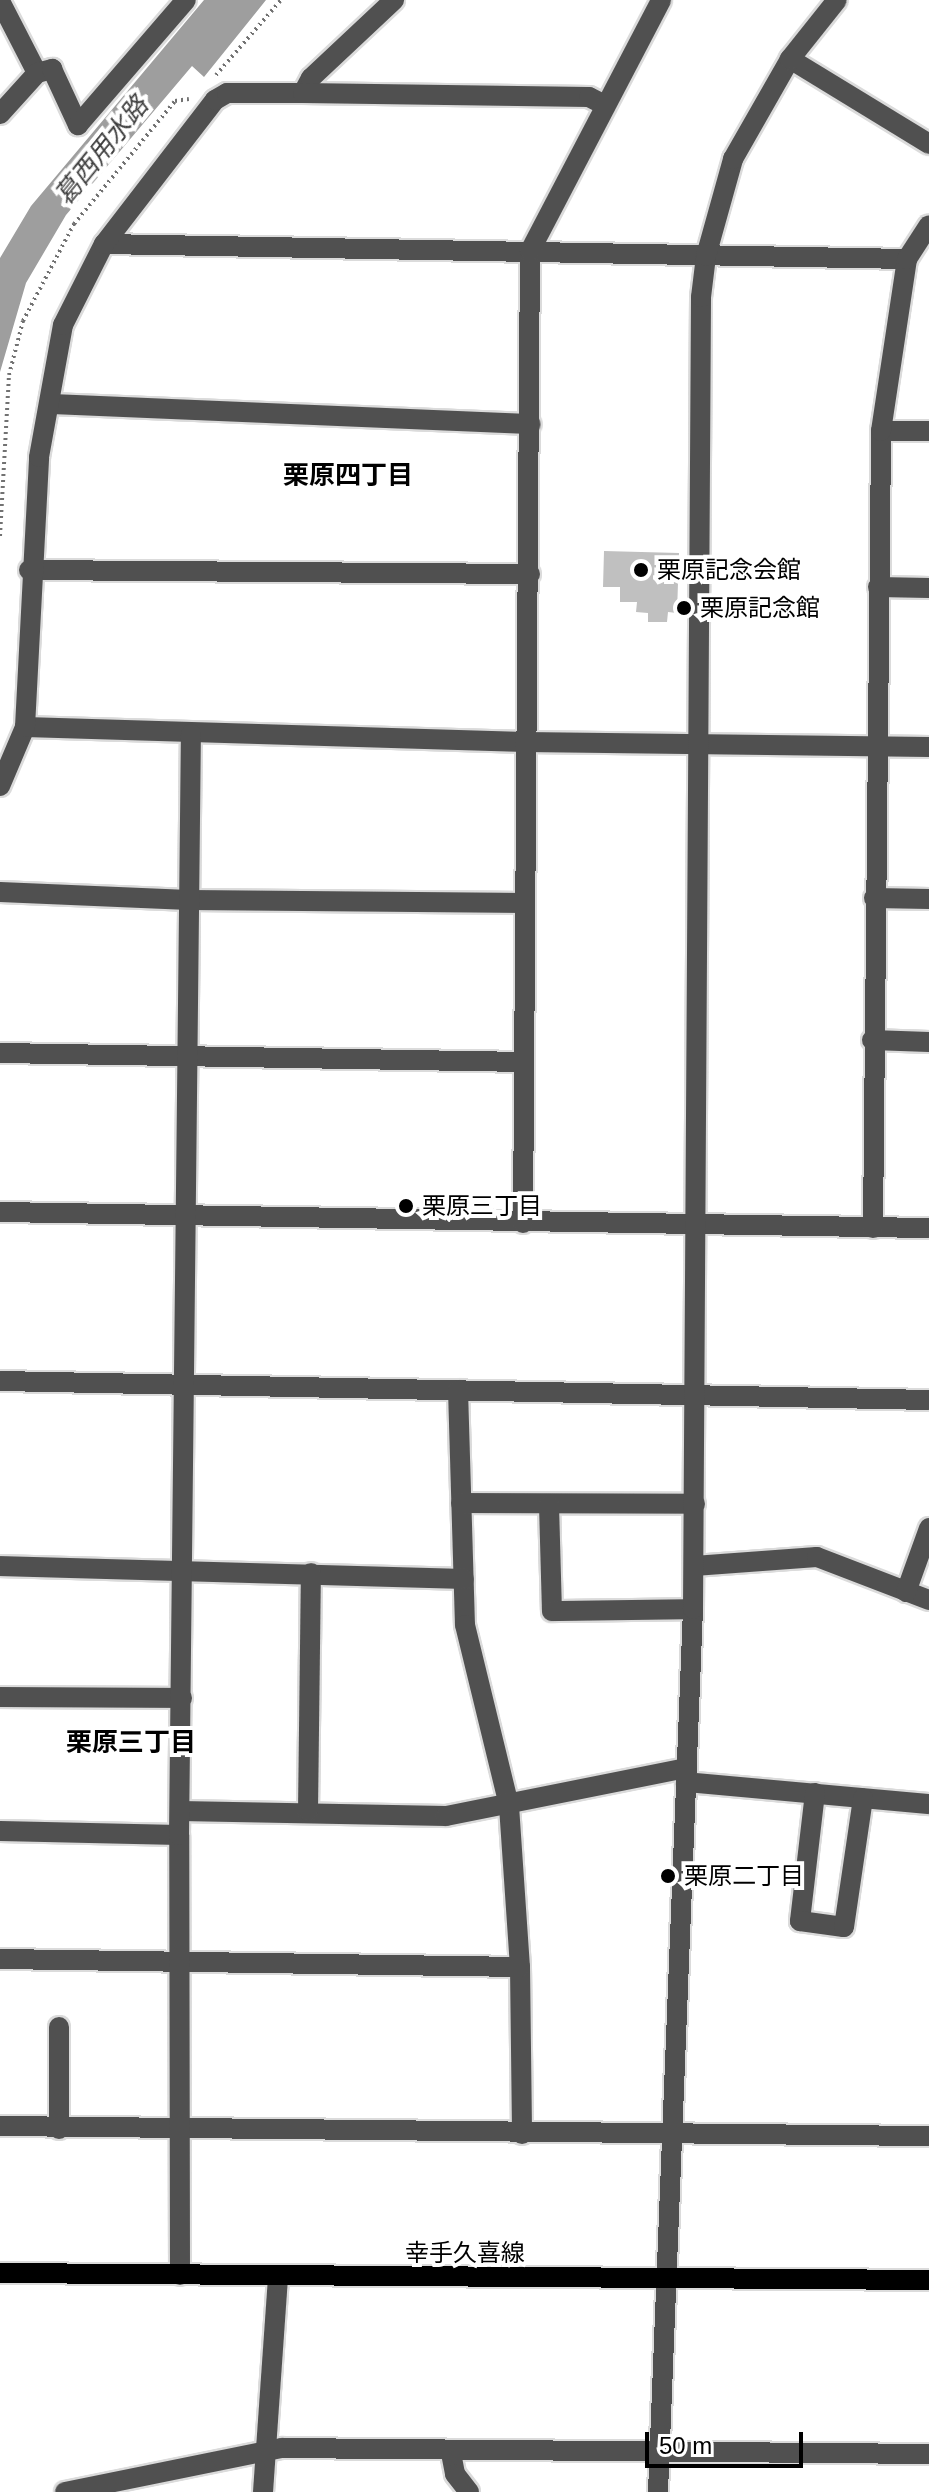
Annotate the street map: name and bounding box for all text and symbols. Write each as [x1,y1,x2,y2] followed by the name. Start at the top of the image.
[49,91,155,211] water label: 葛西用水路
[283,460,413,492] district label: 栗原四丁目
[657,556,801,584] place label: 栗原記念会館
[632,561,650,579] marker: 栗原記念会館
[700,594,820,622] place label: 栗原記念館
[675,599,693,617] marker: 栗原記念館
[422,1192,542,1220] place label: 栗原三丁目
[397,1197,415,1215] marker: 栗原三丁目
[66,1727,196,1759] district label: 栗原三丁目
[684,1862,804,1890] place label: 栗原二丁目
[659,1867,677,1885] marker: 栗原二丁目
[405,2239,525,2267] street label: 幸手久喜線
[649,2416,807,2466] scale bar
[659,2432,712,2459] text: 50 m

